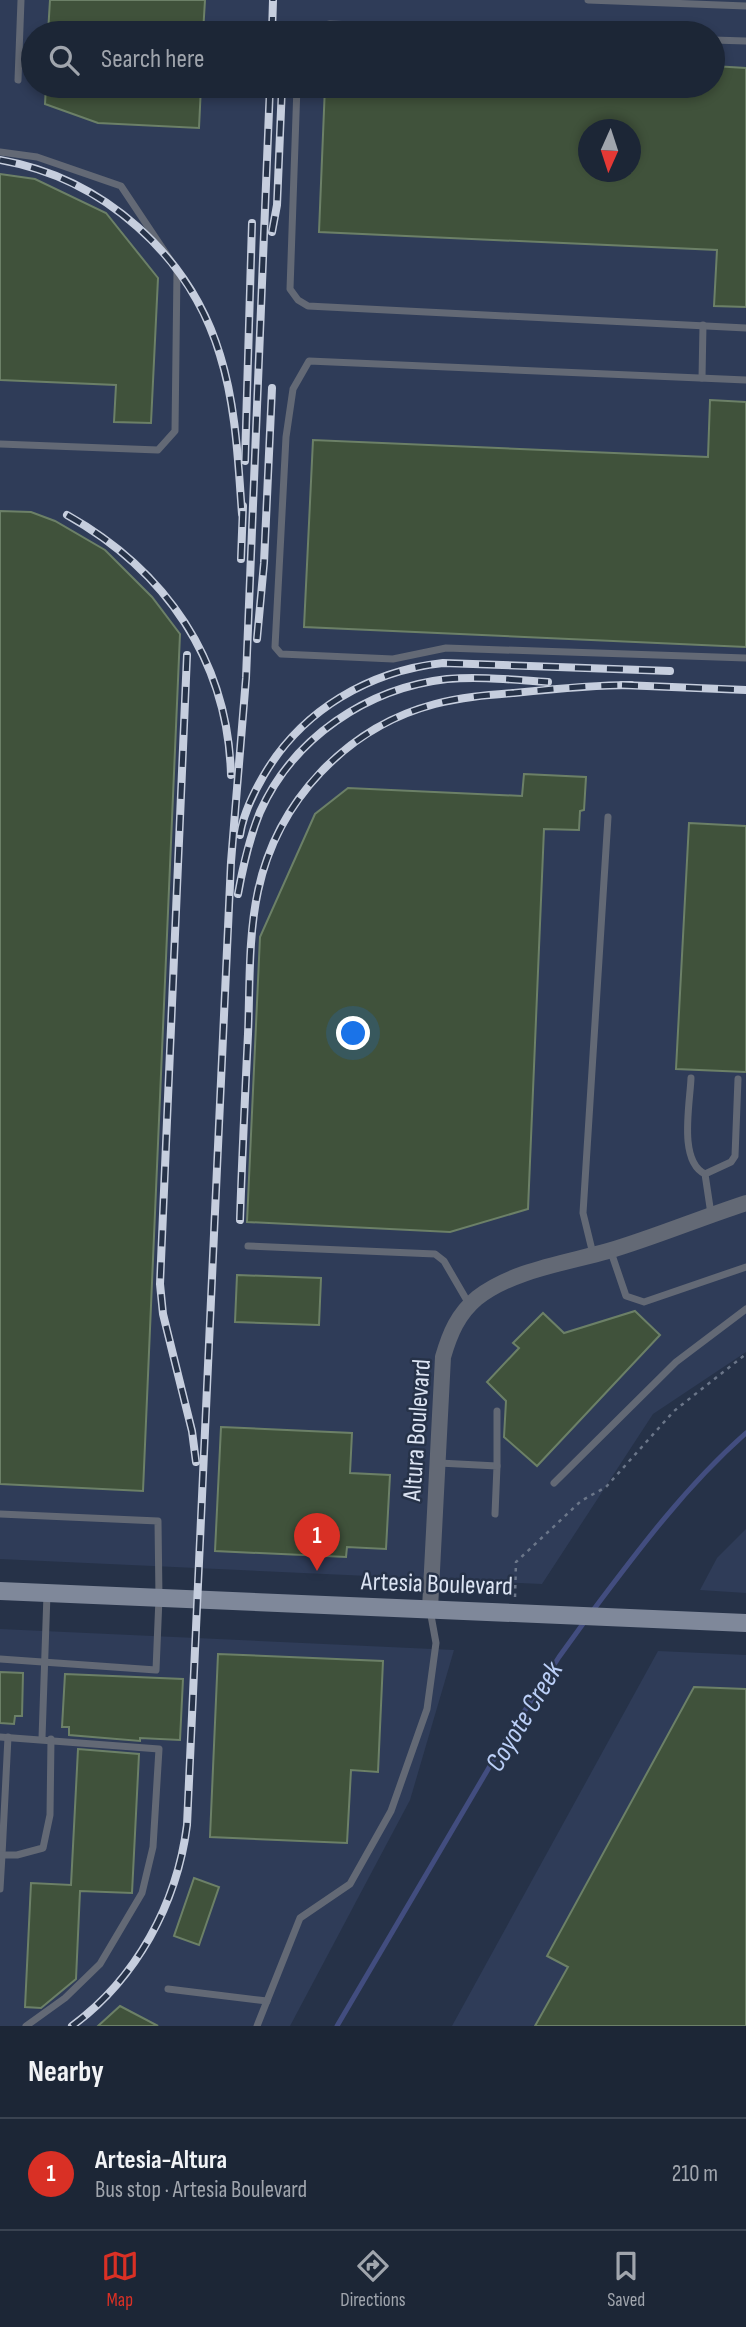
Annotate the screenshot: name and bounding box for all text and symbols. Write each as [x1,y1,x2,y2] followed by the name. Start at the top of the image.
[21,21,725,98] search box
[45,41,83,79] icon: search
[101,44,204,75] text: Search here
[578,119,641,182] north arrow
[336,1016,370,1050] your location
[397,1358,438,1503] street label: Altura Boulevard
[294,1513,340,1571] pin: 1
[360,1566,513,1603] street label: Artesia Boulevard
[479,1655,571,1778] water label: Coyote Creek
[28,2054,104,2090] text: Nearby
[95,2145,227,2176] text: Artesia-Altura
[46,2160,56,2188] text: 1
[672,2160,718,2188] text: 210 m
[95,2176,307,2204] text: Bus stop · Artesia Boulevard
[101,2247,139,2312] tab: Map
[340,2247,406,2312] tab: Directions
[607,2247,645,2312] tab: Saved

